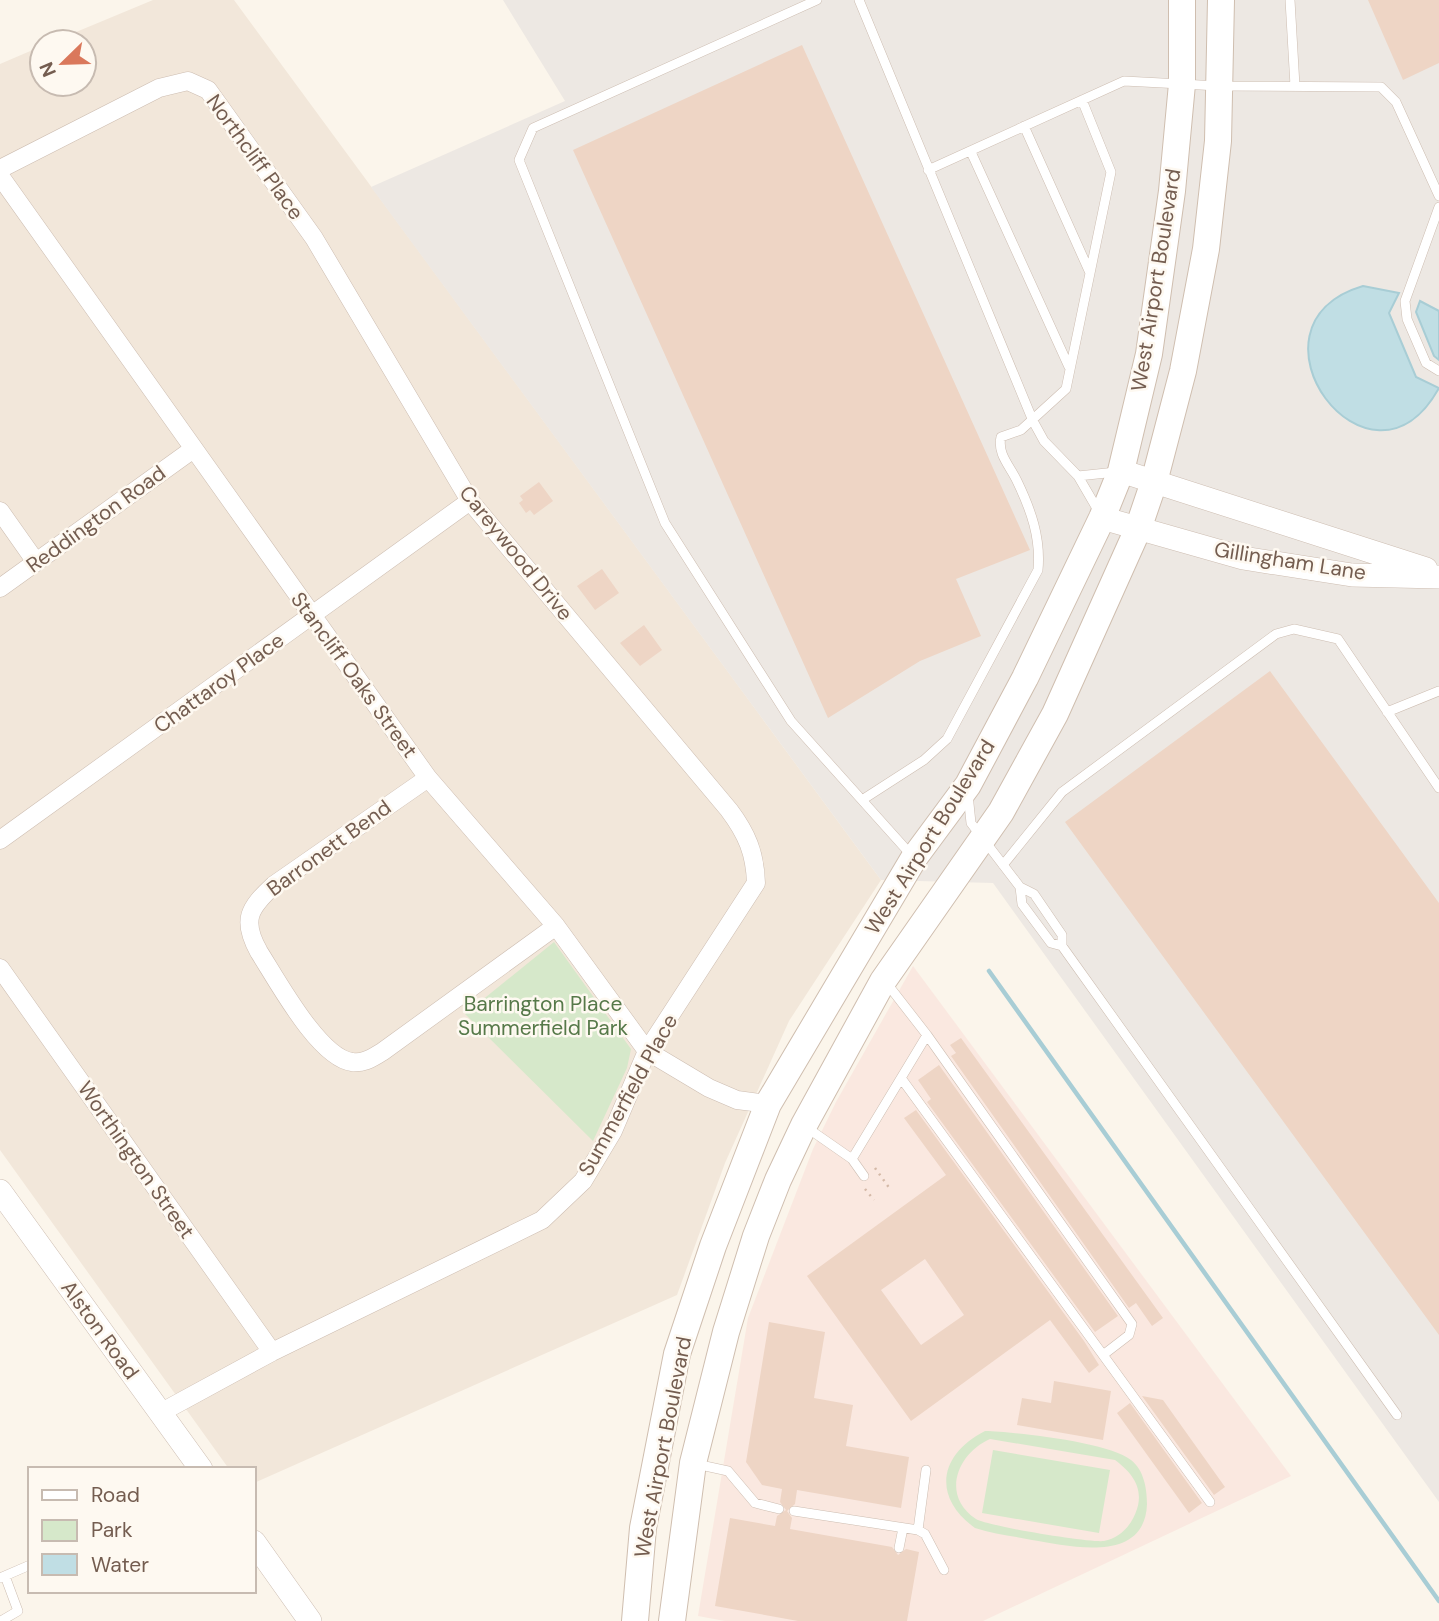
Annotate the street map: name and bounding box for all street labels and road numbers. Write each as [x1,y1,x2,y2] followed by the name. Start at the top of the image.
[200,89,310,226] street label: Northcliff Place
[1125,167,1187,393] street label: West Airport Boulevard
[21,459,171,579] street label: Reddington Road
[453,480,579,626] street label: Careywood Drive
[1212,535,1368,587] street label: Gillingham Lane
[284,586,424,764] street label: Stancliff Oaks Street
[148,626,290,740] street label: Chattaroy Place
[859,734,1001,940] street label: West Airport Boulevard
[261,793,397,903] street label: Barronett Bend
[572,1009,684,1181] street label: Summerfield Place
[71,1076,201,1244] street label: Worthington Street
[55,1275,145,1385] street label: Alston Road
[628,1334,698,1560] street label: West Airport Boulevard

